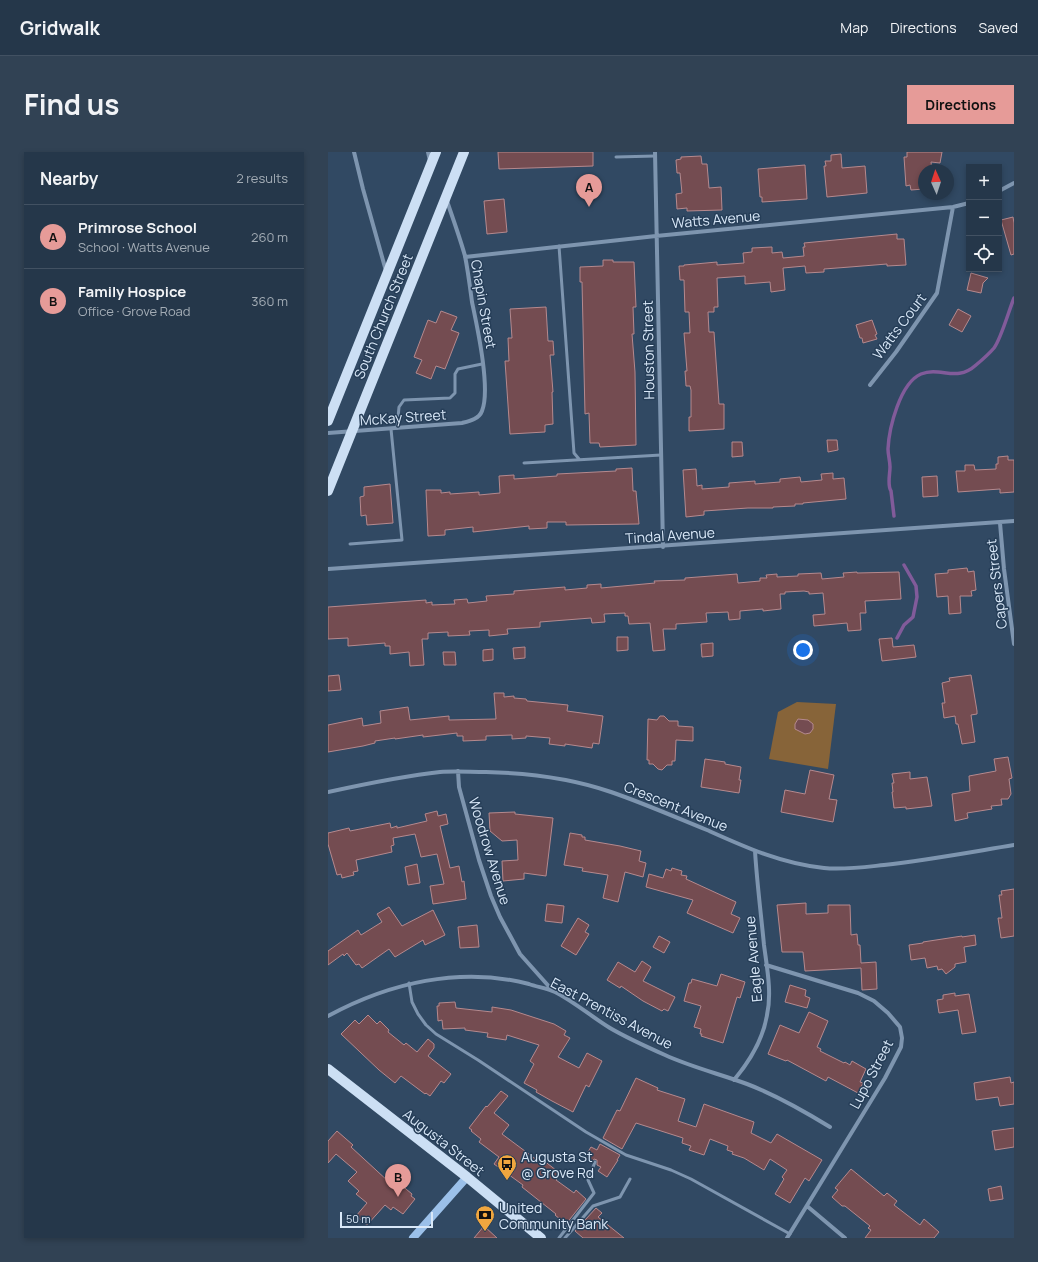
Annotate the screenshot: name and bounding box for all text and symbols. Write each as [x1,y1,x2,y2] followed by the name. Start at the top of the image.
[20,15,100,41] text: Gridwalk
[840,18,868,37] text: Map
[890,18,957,37] text: Directions
[979,18,1018,37] text: Saved
[24,85,119,123] text: Find us
[907,85,1014,124] button: Directions
[918,164,954,200] north arrow
[966,164,1002,272] map controls
[966,164,1002,200] button: +
[40,167,98,190] text: Nearby
[236,169,288,187] text: 2 results
[576,174,602,207] pin: A
[966,200,1002,236] button: −
[671,206,761,232] street label: Watts Avenue
[78,217,197,238] text: Primrose School
[49,228,57,246] text: A
[251,228,288,246] text: 260 m
[966,236,1002,272] button: locate
[78,238,210,256] text: School · Watts Avenue
[349,250,417,381] street label: South Church Street
[467,258,501,350] street label: Chapin Street
[78,281,186,302] text: Family Hospice
[868,289,930,363] street label: Watts Court
[49,292,57,310] text: B
[251,292,288,310] text: 360 m
[638,300,658,400] street label: Houston Street
[78,302,191,320] text: Office · Grove Road
[359,404,447,429] street label: McKay Street
[624,522,716,548] street label: Tindal Avenue
[981,538,1011,630] street label: Capers Street
[793,640,813,660] your location
[621,776,731,836] street label: Crescent Avenue
[465,795,515,907] street label: Woodrow Avenue
[740,915,766,1003] street label: Eagle Avenue
[548,973,676,1053] street label: East Prentiss Avenue
[845,1036,897,1112] street label: Lupo Street
[399,1104,489,1180] street label: Augusta Street
[521,1147,594,1182] place label: Augusta St @ Grove Rd
[496,1153,518,1181] bus stop icon: Augusta St @ Grove Rd
[385,1164,411,1197] pin: B
[499,1198,609,1233] place label: United Community Bank
[474,1204,496,1232] bank icon: United Community Bank
[340,1210,433,1229] scale bar
[346,1211,371,1226] text: 50 m

